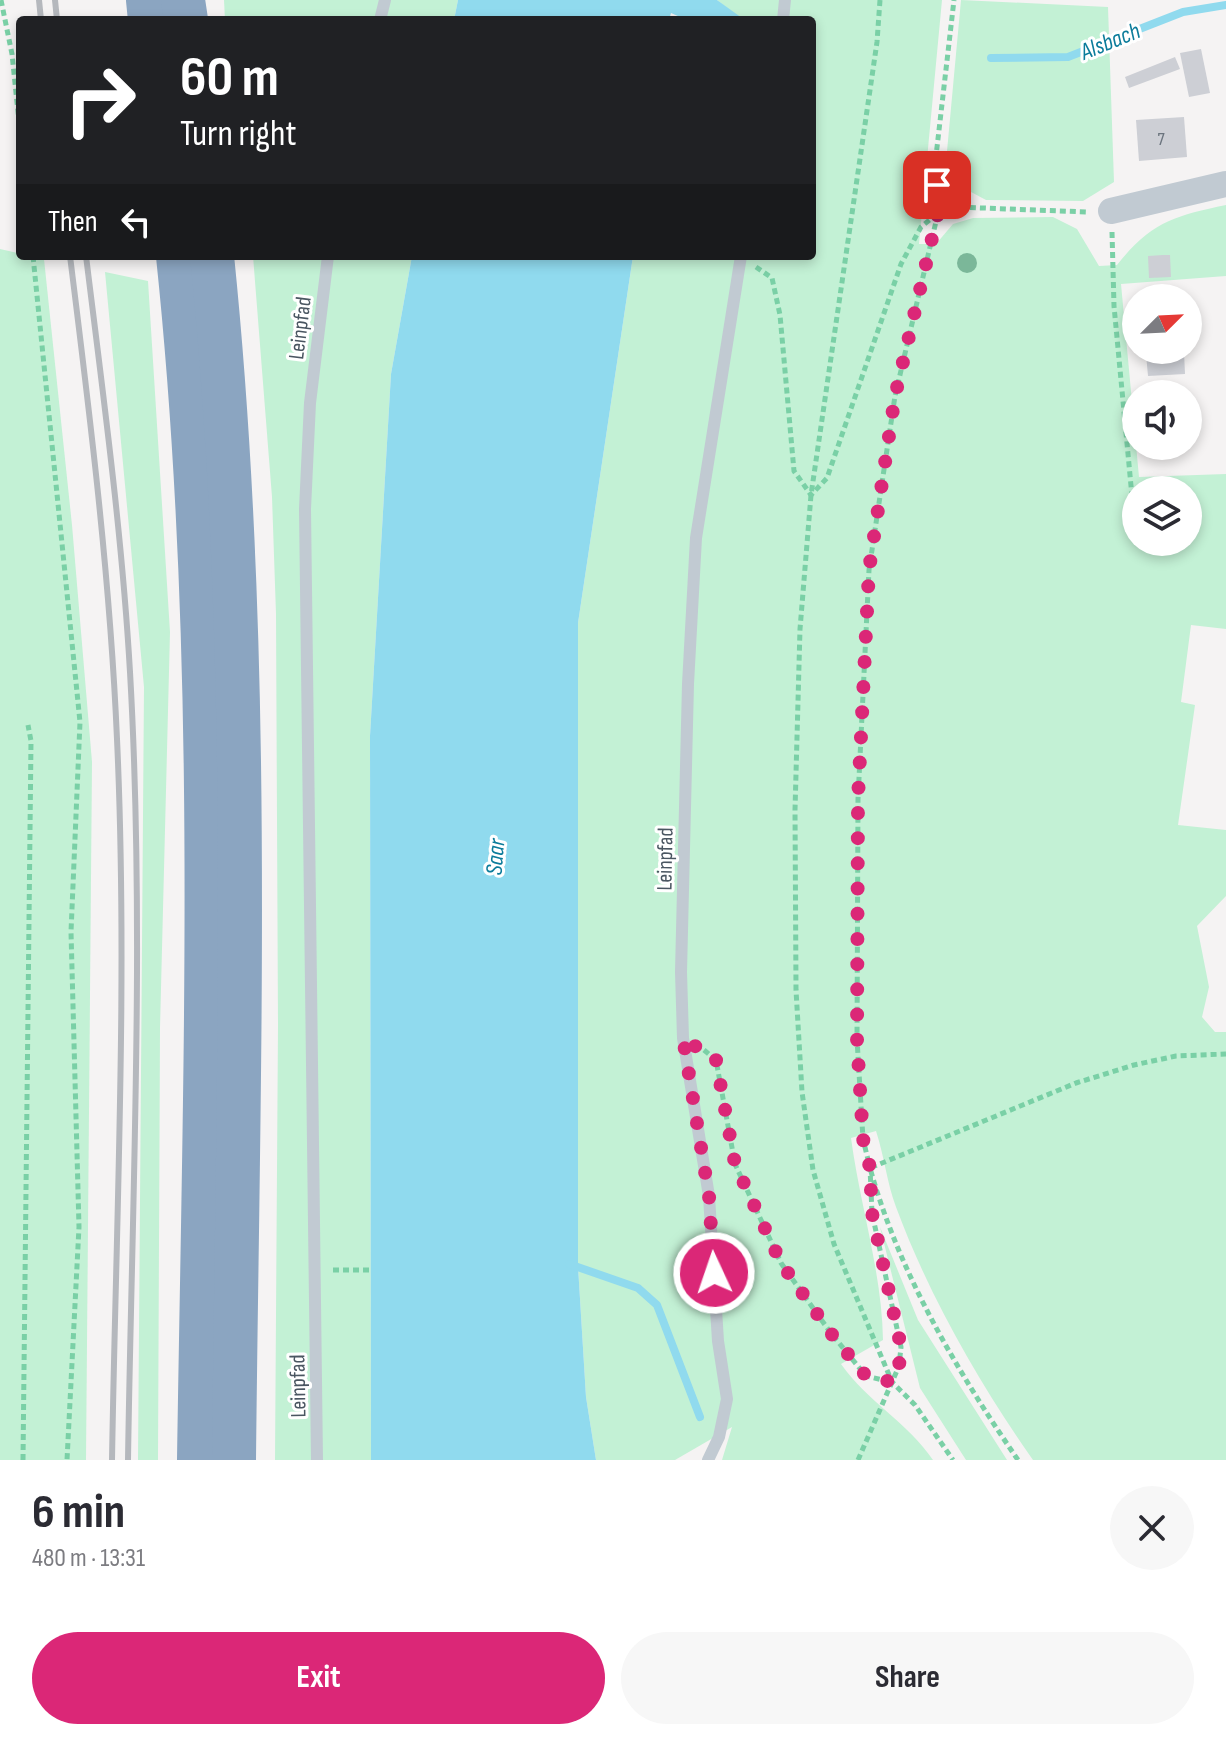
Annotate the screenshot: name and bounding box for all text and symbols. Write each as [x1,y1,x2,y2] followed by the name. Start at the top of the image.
[1075,16,1144,67] water label: Alsbach
[180,45,279,112] text: 60 m
[48,48,152,152] icon: right
[180,113,297,156] text: Turn right
[1157,129,1165,150] house number: 7
[903,151,971,219] pin
[915,163,959,207] icon: arrive
[114,200,158,244] icon: left
[48,204,98,240] text: Then
[1122,284,1202,364] north arrow
[1122,284,1202,556] map controls
[283,295,318,361] street label: Leinpfad
[1122,380,1202,460] button: sound
[1122,476,1202,556] button: layers
[651,827,680,891] street label: Leinpfad
[479,836,512,876] water label: Saar
[672,1231,756,1315] position arrow
[284,1354,313,1418] street label: Leinpfad
[32,1484,125,1541] text: 6 min
[1110,1486,1194,1570] button: close
[32,1543,145,1574] text: 480 m · 13:31
[32,1632,605,1724] button: Exit
[621,1632,1194,1724] button: Share

